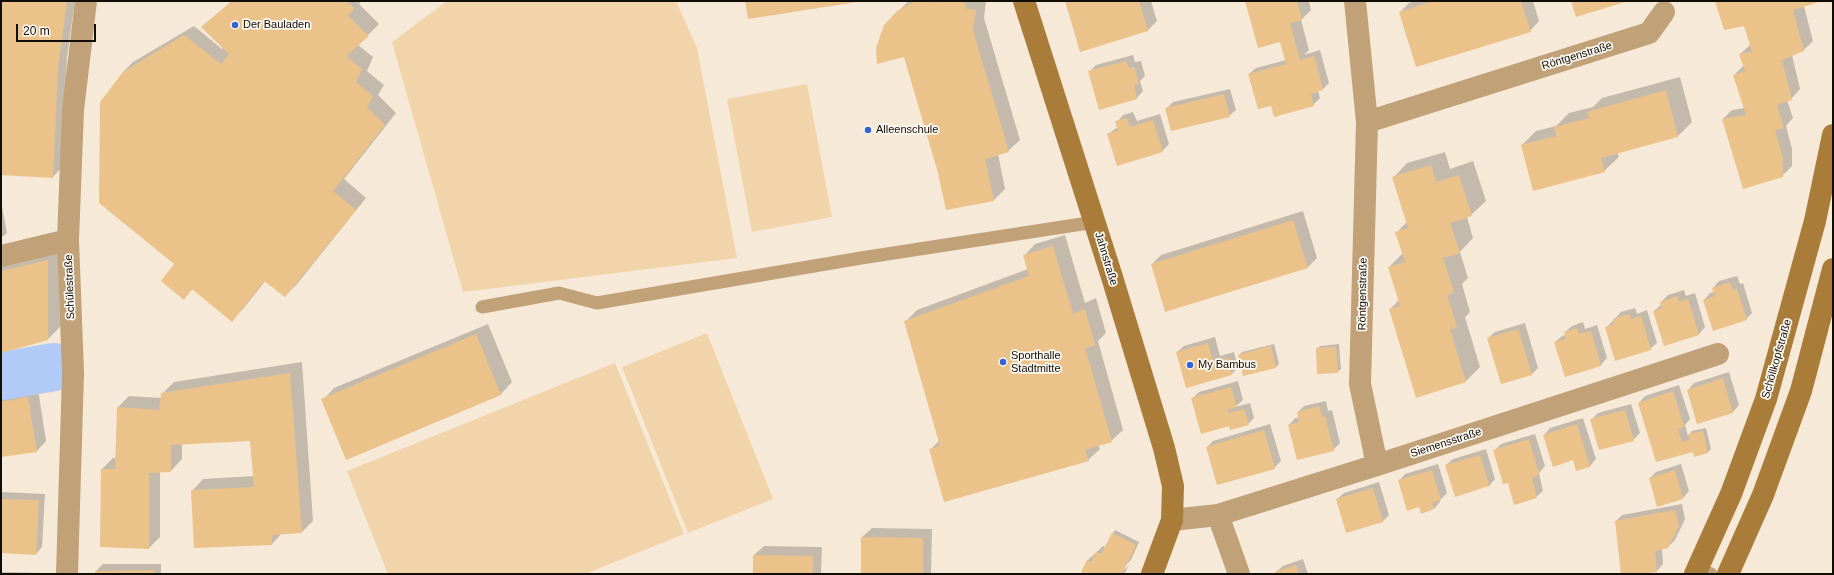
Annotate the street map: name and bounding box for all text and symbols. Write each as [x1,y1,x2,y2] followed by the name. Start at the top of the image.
[18,16,98,42] scale bar
[243,18,310,32] place label: Der Bauladen
[230,20,240,30] marker: Der Bauladen
[23,24,50,38] text: 20 m
[1540,39,1614,73] street label: Röntgenstraße
[876,123,938,137] place label: Alleenschule
[863,125,873,135] marker: Alleenschule
[1092,231,1120,287] street label: Jahnstraße
[62,254,78,320] street label: Schülestraße
[1356,258,1370,330] street label: Röntgenstraße
[1759,318,1795,400] street label: Schöllkopfstraße
[1011,349,1061,375] place label: Sporthalle Stadtmitte
[998,357,1008,367] marker: Sporthalle Stadtmitte
[1198,358,1256,372] place label: My Bambus
[1185,360,1195,370] marker: My Bambus
[1409,425,1483,461] street label: Siemensstraße

